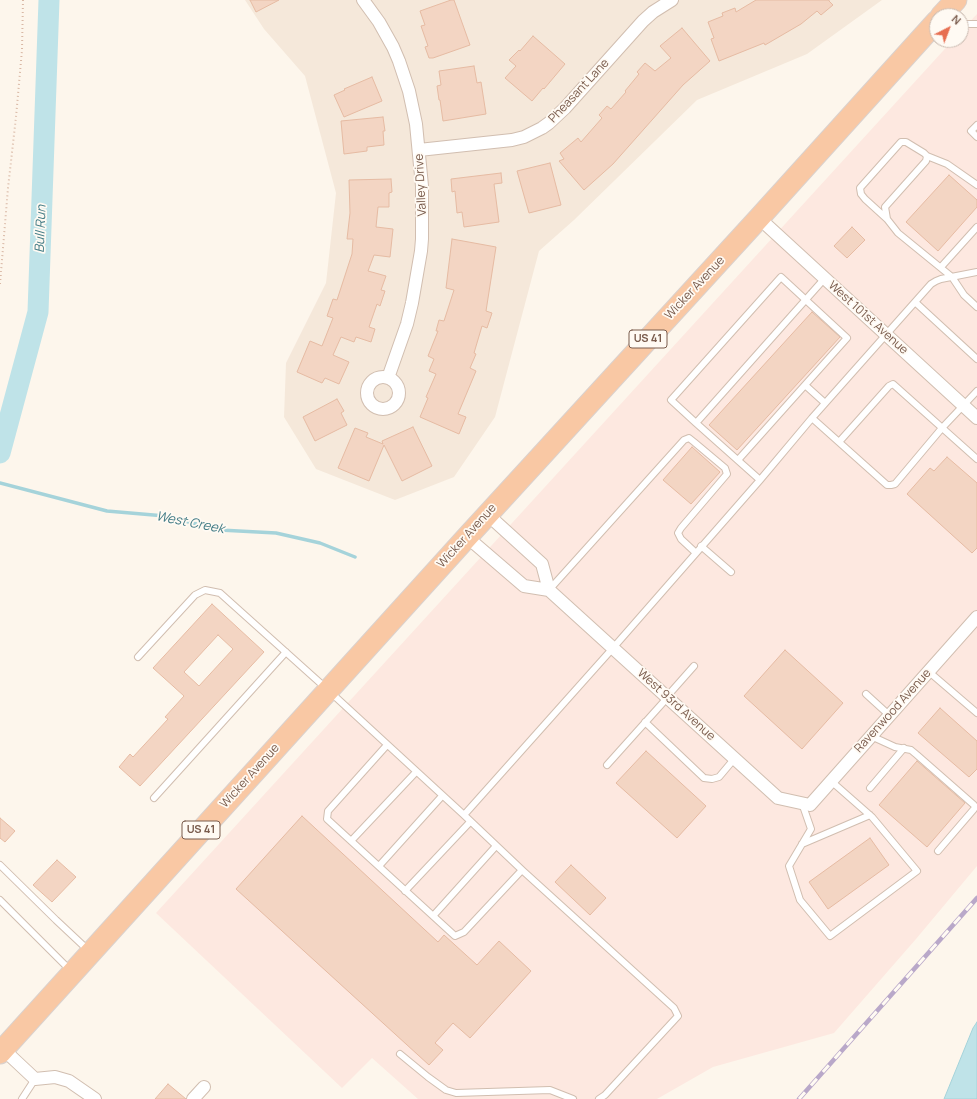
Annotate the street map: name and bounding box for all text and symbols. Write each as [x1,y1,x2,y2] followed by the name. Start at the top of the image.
[929,8,969,48] north arrow
[949,11,965,28] text: N
[546,56,612,126] street label: Pheasant Lane
[412,153,430,217] street label: Valley Drive
[32,205,50,253] water label: Bull Run
[662,253,728,323] street label: Wicker Avenue
[825,278,911,358] street label: West 101st Avenue
[629,330,667,348] road number: US 41
[435,501,499,571] street label: Wicker Avenue
[155,509,225,537] water label: West Creek
[634,666,718,744] street label: West 93rd Avenue
[852,666,934,756] street label: Ravenwood Avenue
[218,741,282,811] street label: Wicker Avenue
[182,821,220,839] road number: US 41

